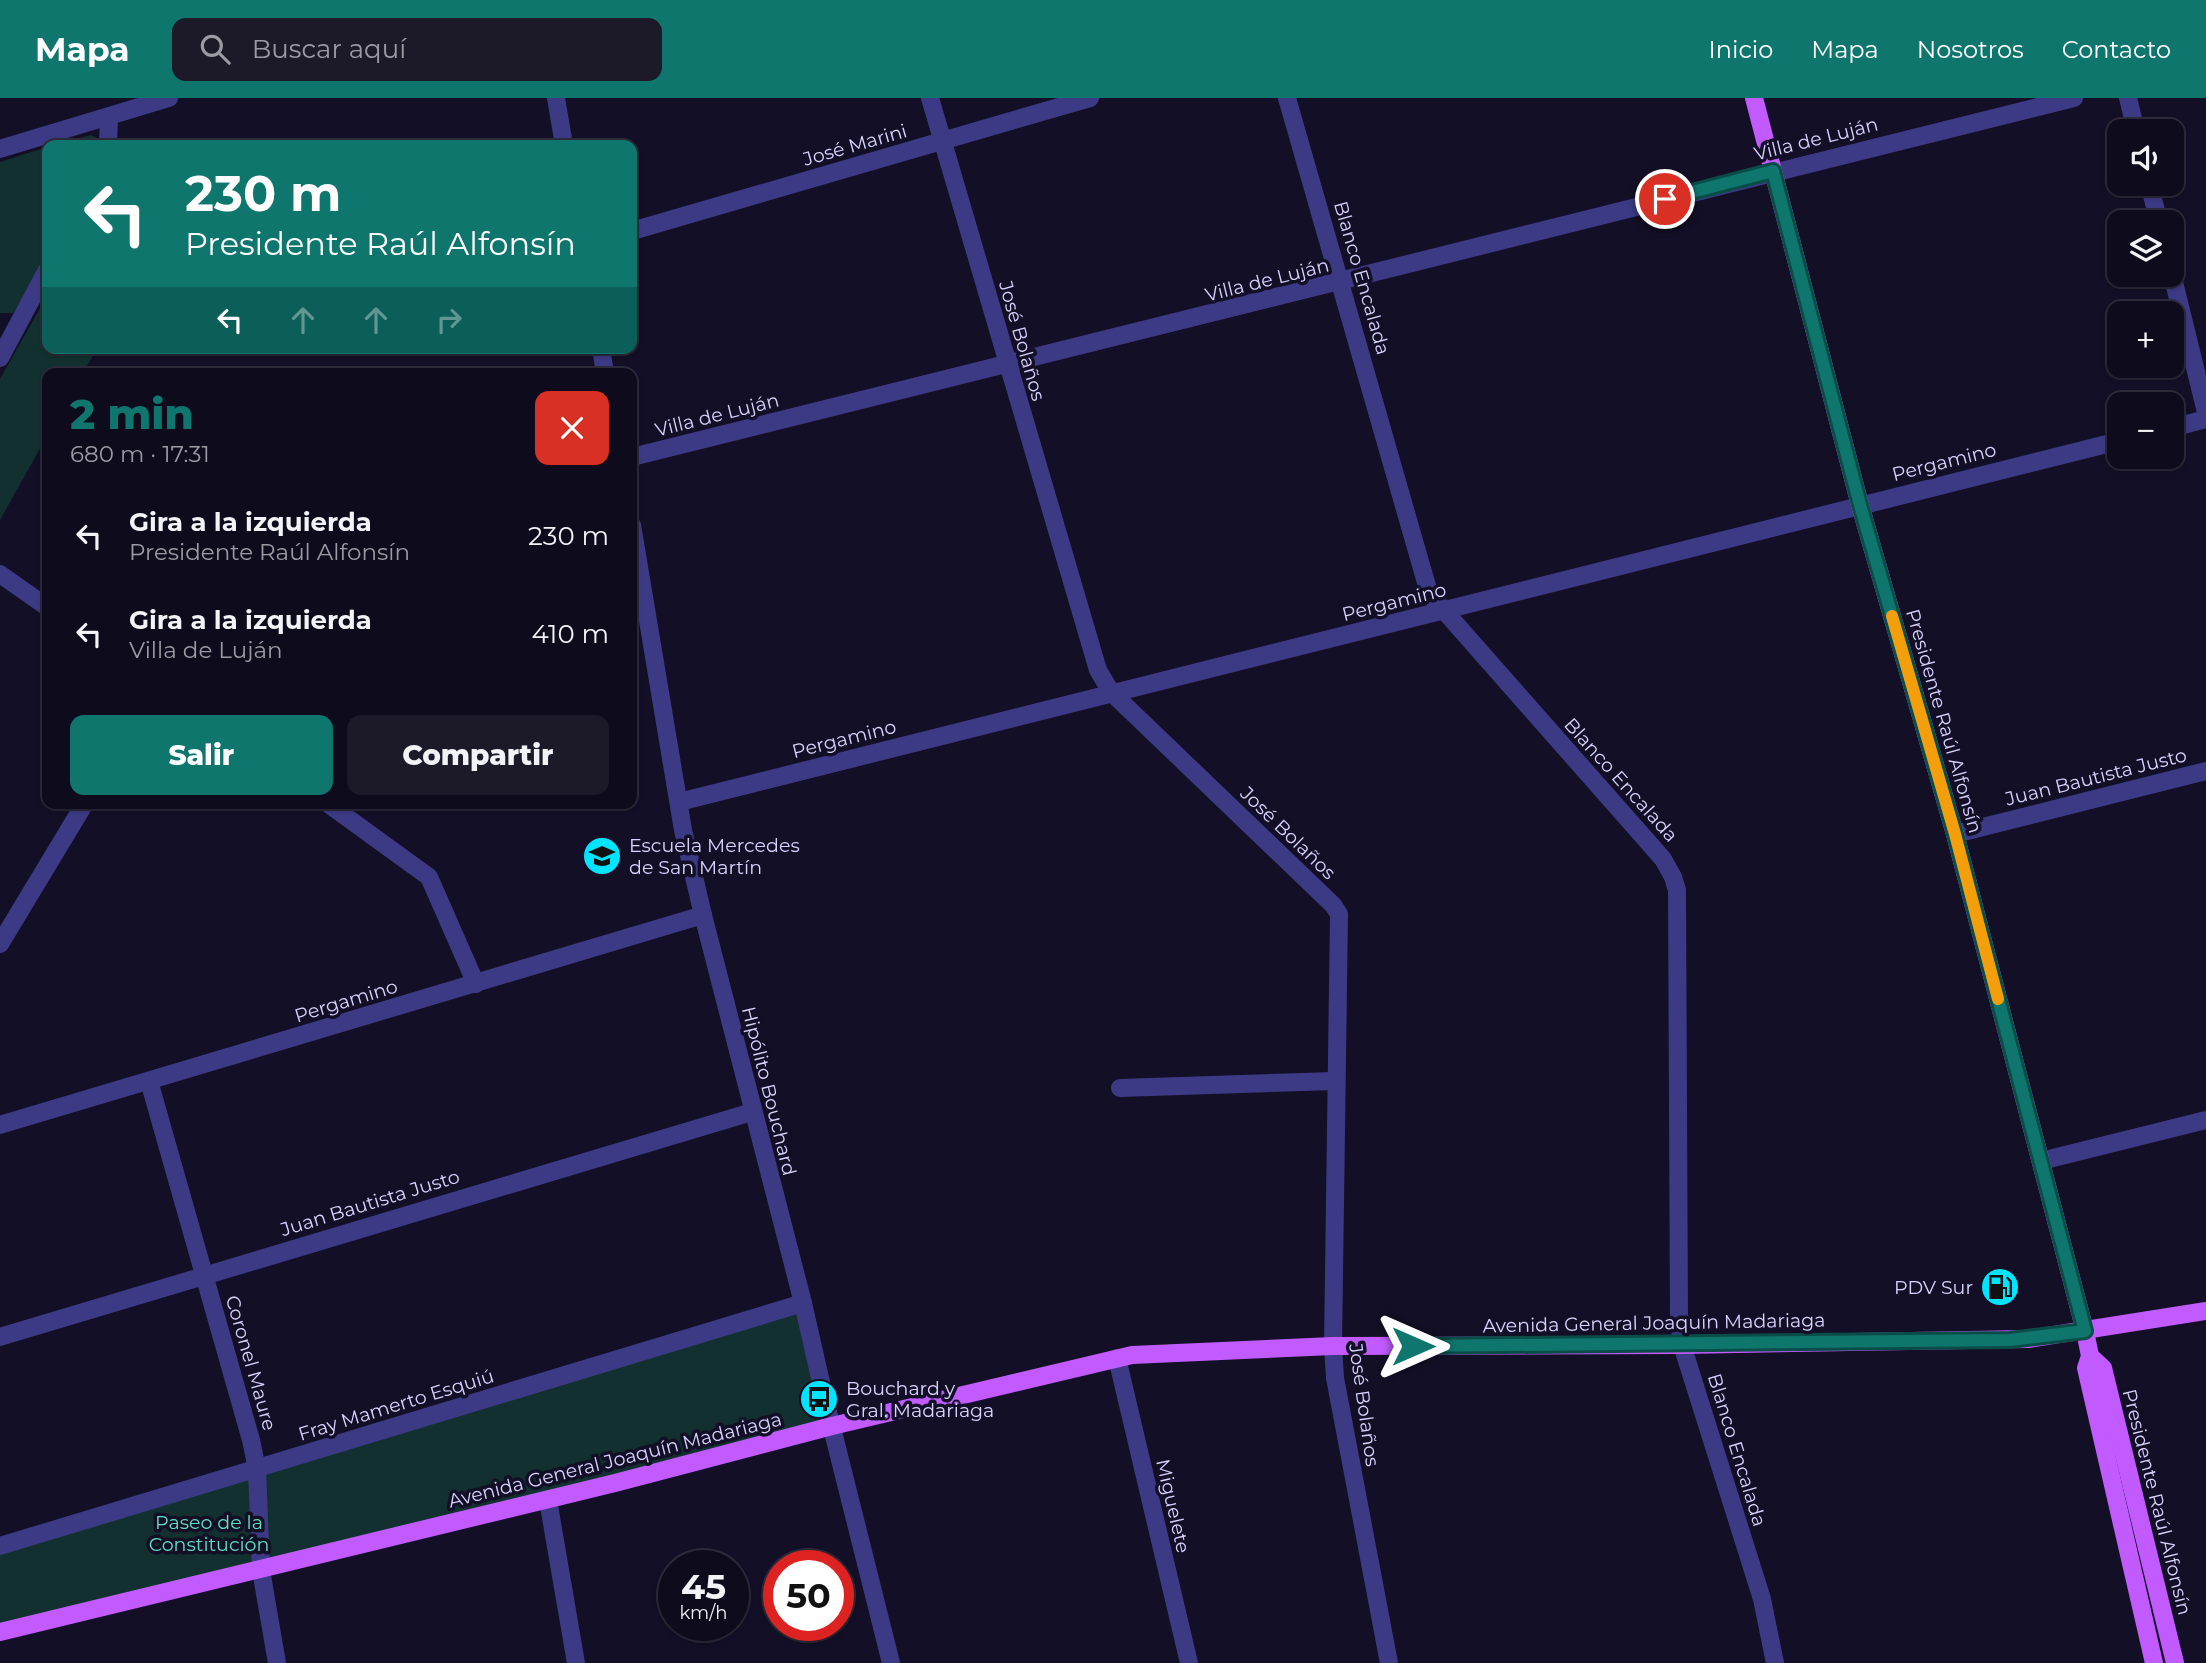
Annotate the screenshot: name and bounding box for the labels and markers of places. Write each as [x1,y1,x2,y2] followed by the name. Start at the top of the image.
[1635,169,1695,229] pin
[629,834,800,879] place label: Escuela Mercedes de San Martín
[581,835,623,877] school or university icon: Escuela Mercedes de San Martín
[1979,1266,2021,1308] fuel station icon: PDV Sur
[1894,1276,1973,1299] place label: PDV Sur
[846,1377,994,1422] place label: Bouchard y Gral. Madariaga
[798,1378,840,1420] bus stop icon: Bouchard y Gral. Madariaga

